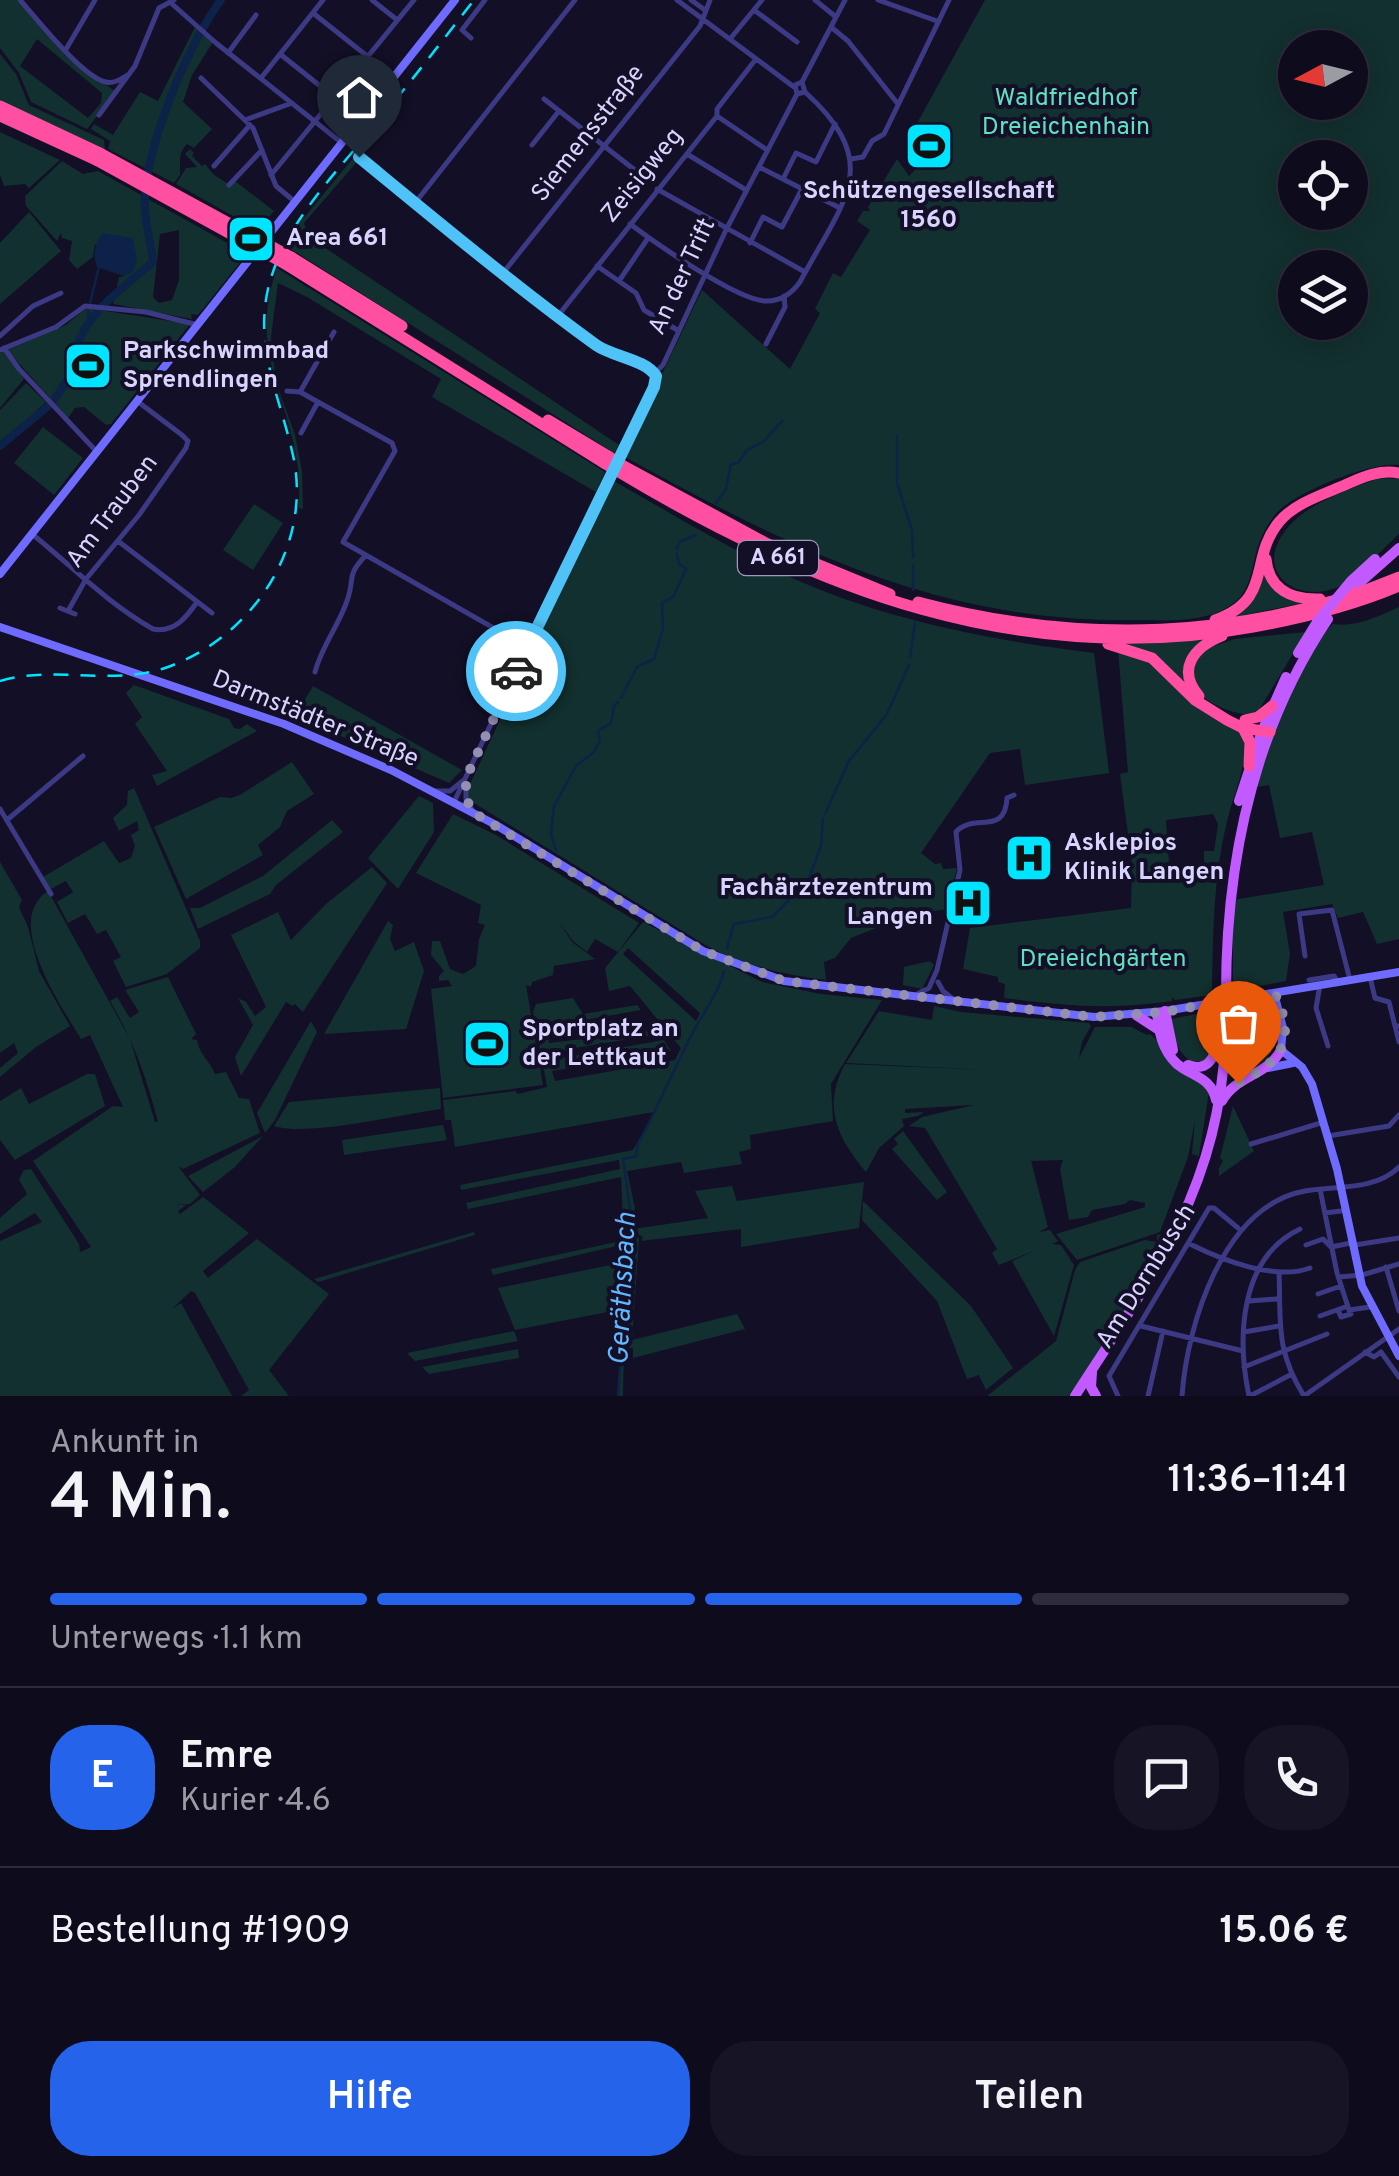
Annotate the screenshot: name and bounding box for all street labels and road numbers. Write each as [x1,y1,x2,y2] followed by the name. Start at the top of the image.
[525,59,653,209] street label: Siemensstraße
[595,122,691,230] street label: Zeisigweg
[642,213,724,341] street label: An der Trift
[60,449,166,575] street label: Am Trauben
[738,541,818,575] road number: A 661
[207,664,423,776] street label: Darmstädter Straße
[1090,1199,1204,1355] street label: Am Dornbusch

